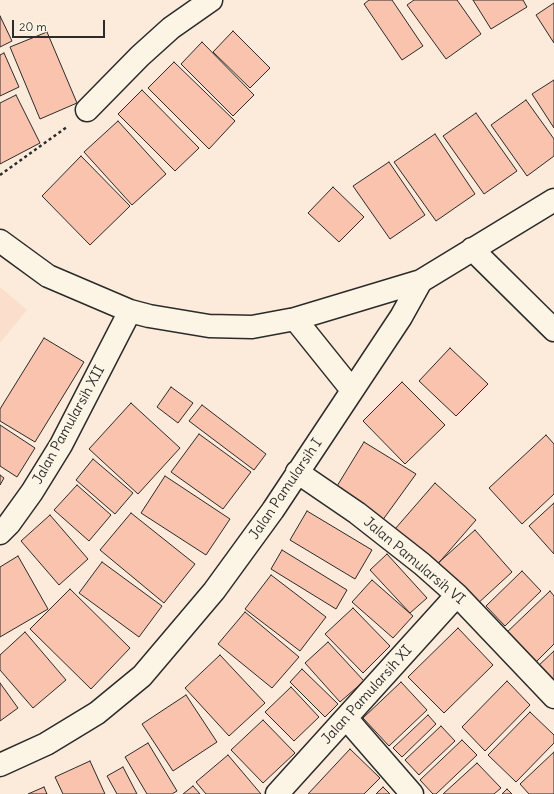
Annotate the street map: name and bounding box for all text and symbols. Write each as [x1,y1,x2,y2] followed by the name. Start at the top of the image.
[14,12,107,38] scale bar
[19,19,47,34] text: 20 m
[29,363,109,487] street label: Jalan Pamularsih XII
[246,435,326,543] street label: Jalan Pamularsih I
[360,514,468,608] street label: Jalan Pamularsih VI
[318,642,416,748] street label: Jalan Pamularsih XI

